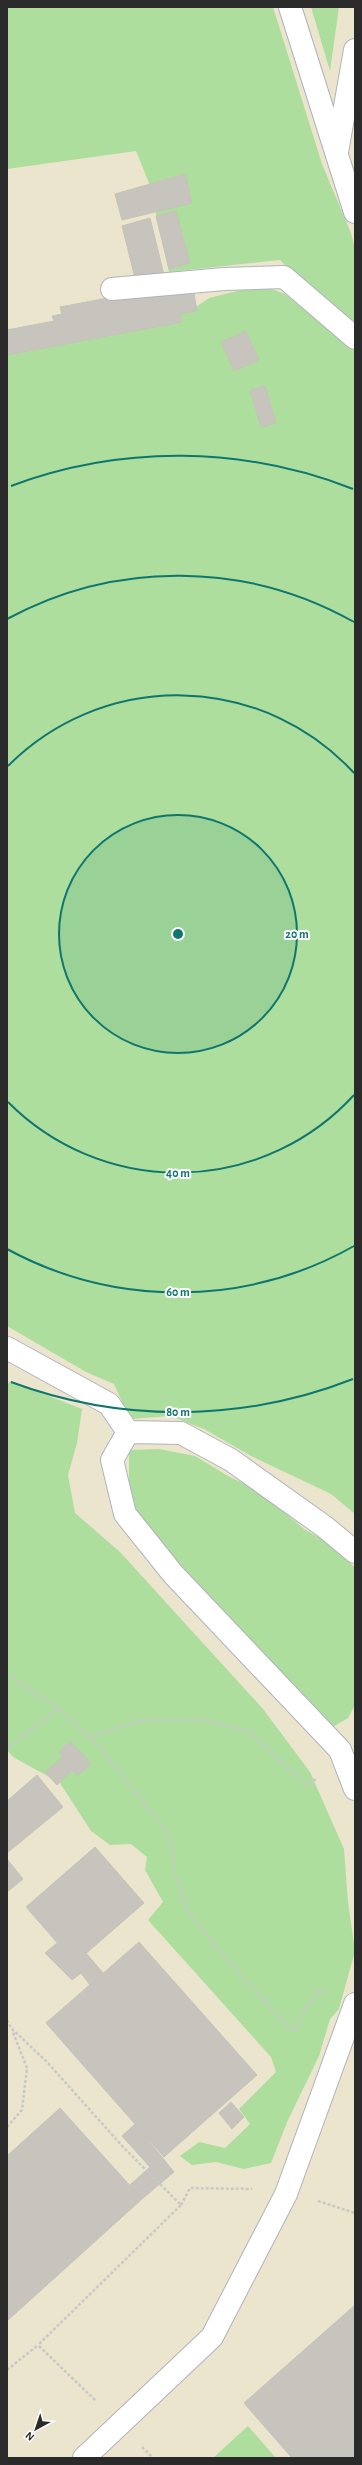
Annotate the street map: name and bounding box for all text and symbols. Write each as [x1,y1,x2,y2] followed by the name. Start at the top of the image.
[171,927,185,941] centre of rings
[285,928,309,940] text: 20 m
[166,1167,190,1179] text: 40 m
[166,1286,190,1298] text: 60 m
[166,1406,190,1418] text: 80 m
[16,2409,56,2449] north arrow
[23,2430,36,2443] text: N

